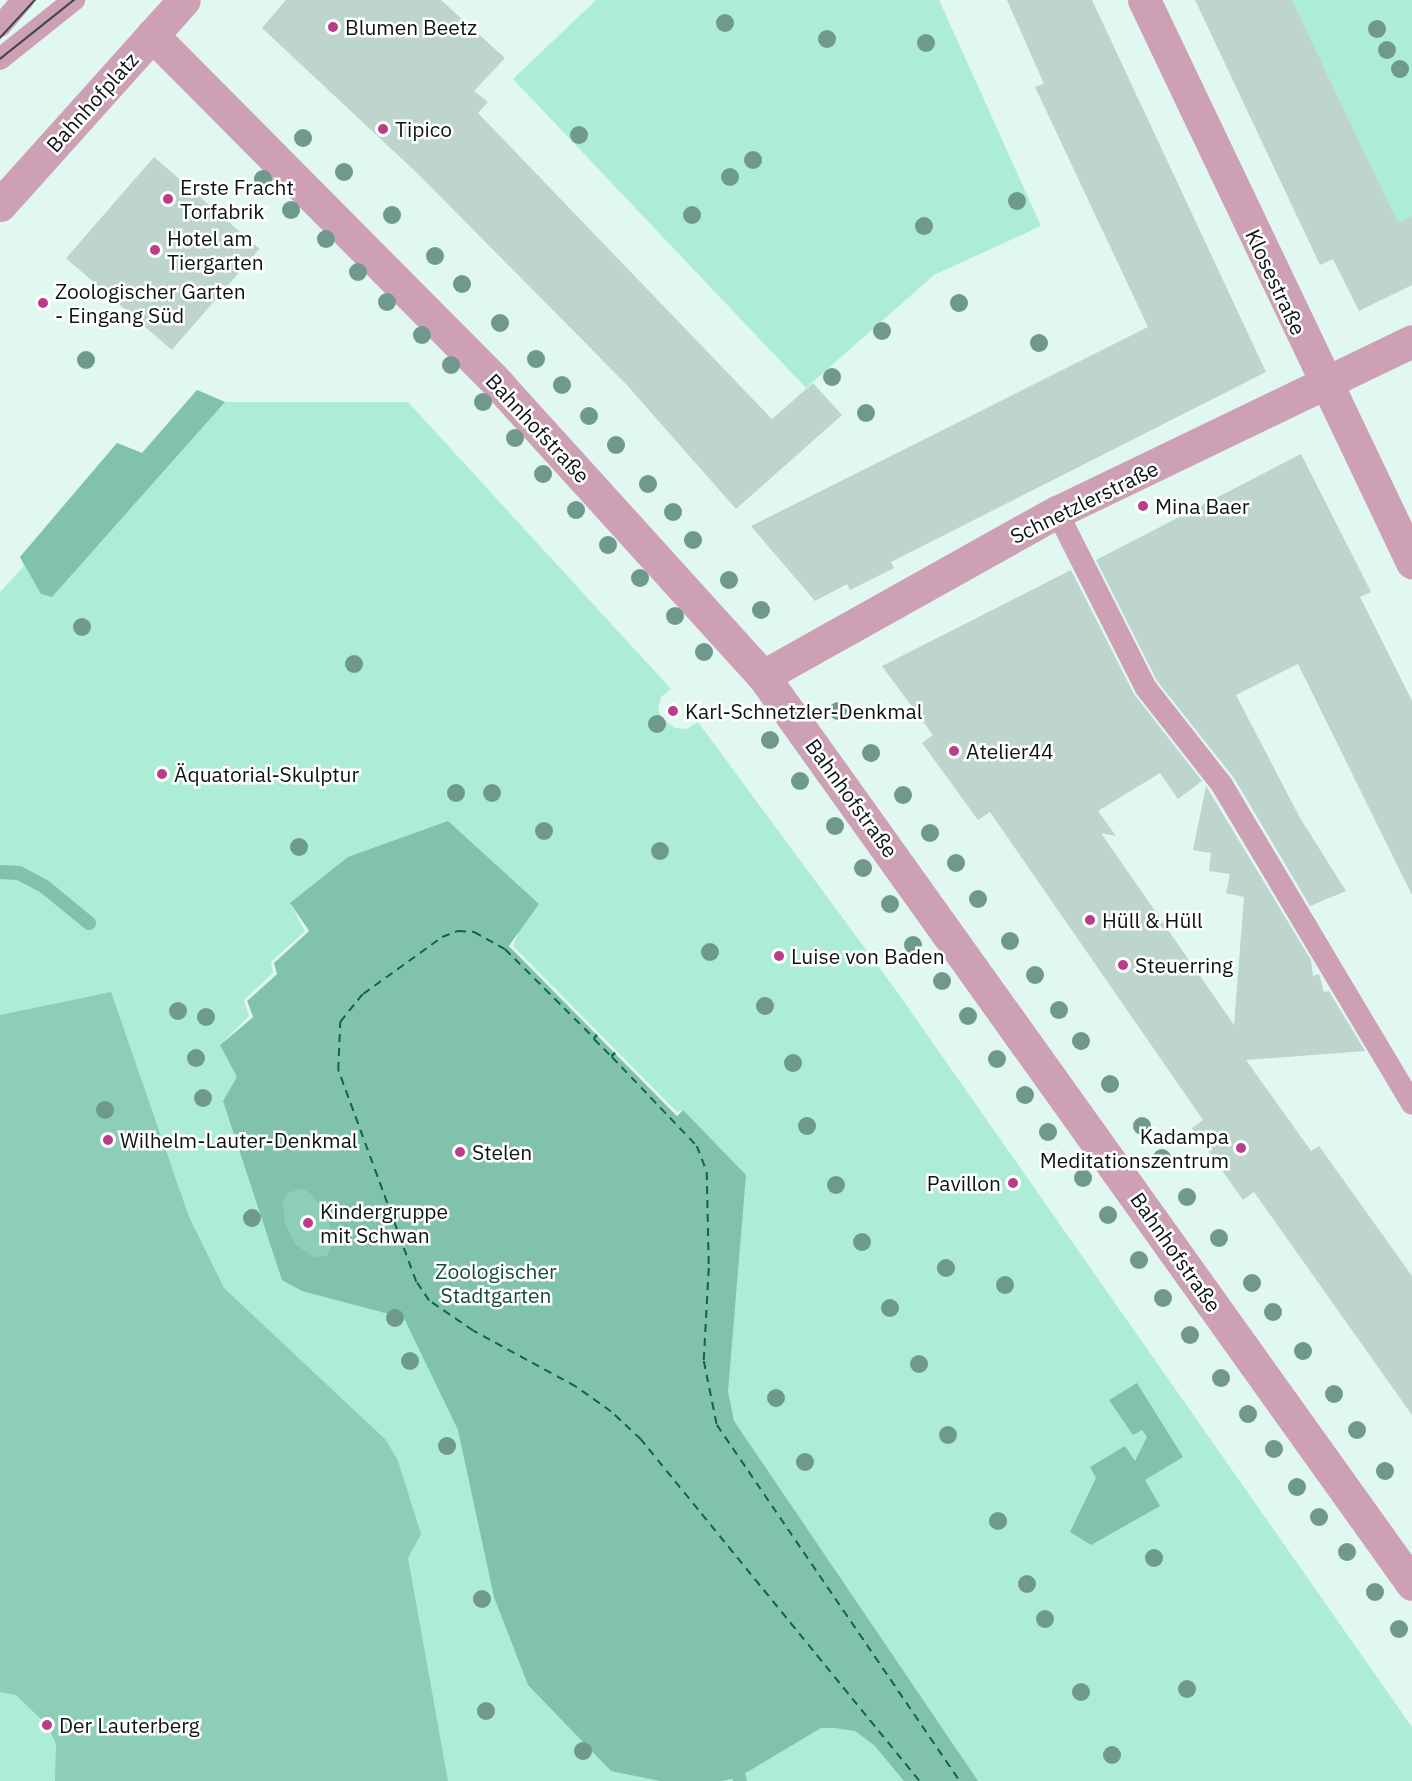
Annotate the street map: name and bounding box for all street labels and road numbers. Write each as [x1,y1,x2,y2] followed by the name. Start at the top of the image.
[41,47,143,157] street label: Bahnhofplatz
[1241,225,1311,339] street label: Klosestraße
[481,368,595,488] street label: Bahnhofstraße
[1006,455,1162,549] street label: Schnetzlerstraße
[801,734,903,862] street label: Bahnhofstraße
[1125,1187,1227,1317] street label: Bahnhofstraße

